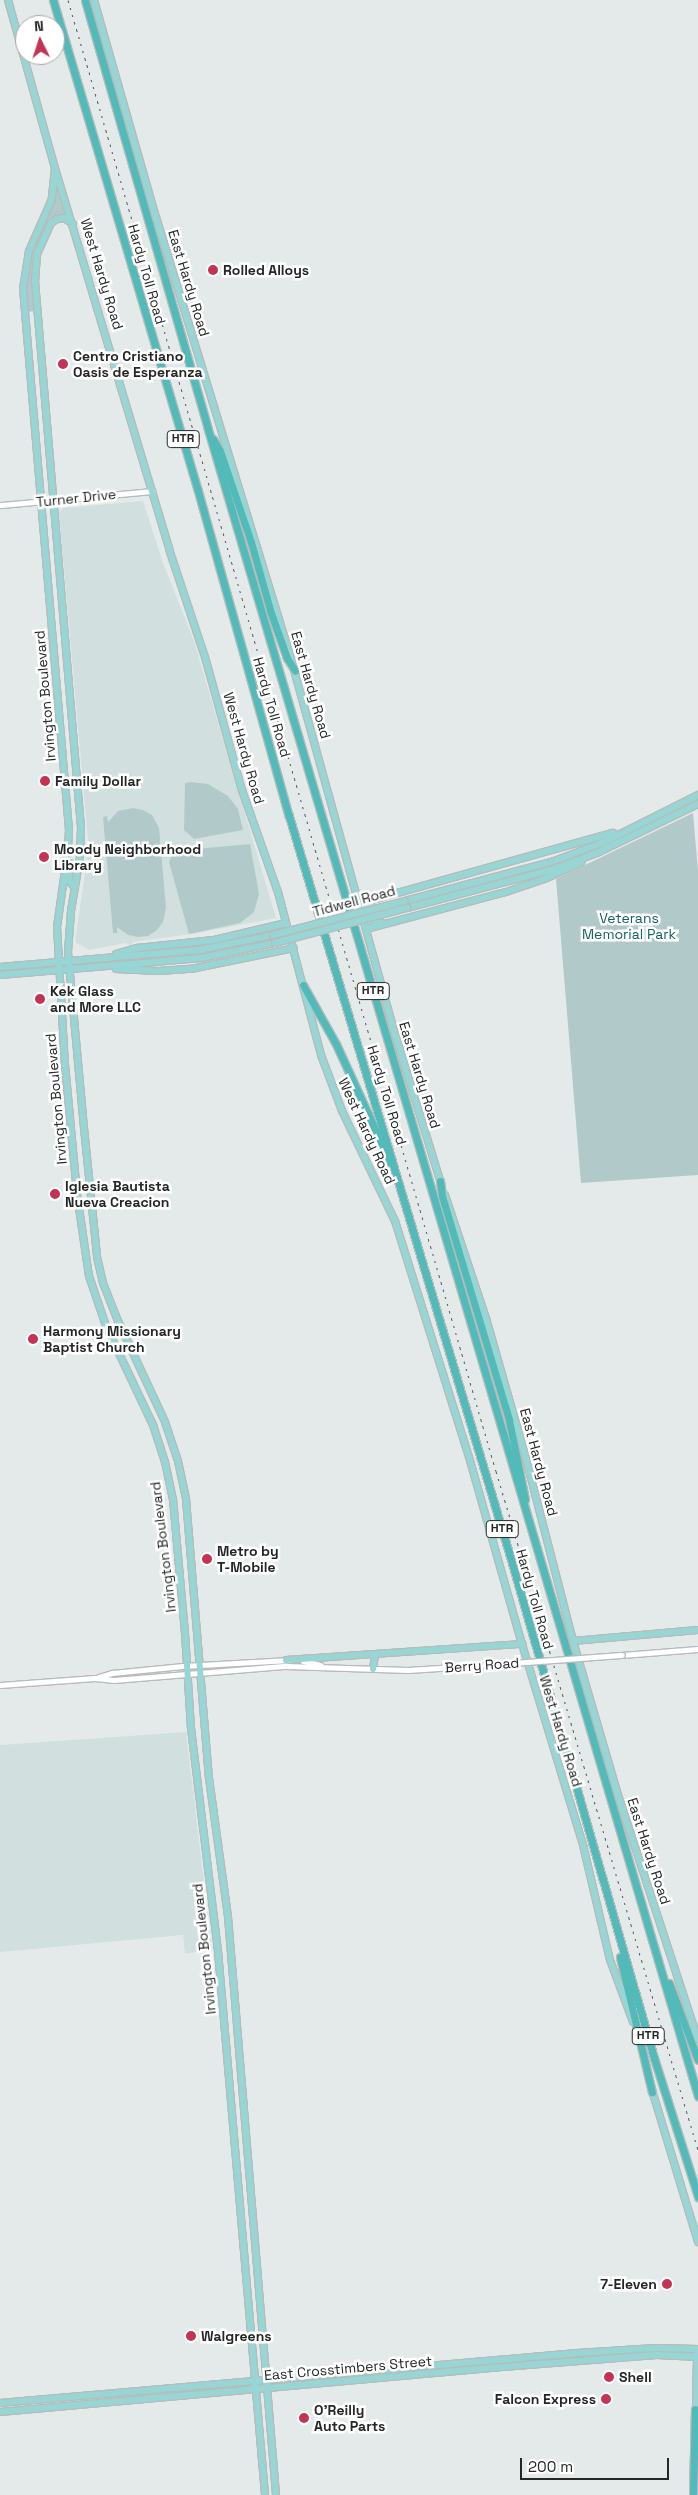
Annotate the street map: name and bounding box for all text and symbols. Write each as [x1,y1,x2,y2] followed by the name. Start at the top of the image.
[15,15,65,65] north arrow
[34,17,44,35] text: N
[77,216,127,332] street label: West Hardy Road
[125,222,169,326] street label: Hardy Toll Road
[165,227,213,339] street label: East Hardy Road
[223,262,309,278] place label: Rolled Alloys
[207,264,219,276] marker: Rolled Alloys
[73,348,203,381] place label: Centro Cristiano Oasis de Esperanza
[57,358,69,370] marker: Centro Cristiano Oasis de Esperanza
[166,429,200,448] road number: HTR
[35,485,117,511] street label: Turner Drive
[288,629,334,741] street label: East Hardy Road
[31,630,59,762] street label: Irvington Boulevard
[250,655,294,759] street label: Hardy Toll Road
[220,690,268,806] street label: West Hardy Road
[55,773,141,789] place label: Family Dollar
[39,775,51,787] marker: Family Dollar
[54,841,201,874] place label: Moody Neighborhood Library
[38,851,50,863] marker: Moody Neighborhood Library
[311,882,397,920] street label: Tidwell Road
[582,910,676,942] park label: Veterans Memorial Park
[356,981,390,1000] road number: HTR
[50,983,141,1016] place label: Kek Glass and More LLC
[34,993,46,1005] marker: Kek Glass and More LLC
[396,1019,444,1131] street label: East Hardy Road
[42,1033,70,1165] street label: Irvington Boulevard
[364,1043,410,1147] street label: Hardy Toll Road
[335,1075,399,1187] street label: West Hardy Road
[65,1178,170,1210] place label: Iglesia Bautista Nueva Creacion
[49,1188,61,1200] marker: Iglesia Bautista Nueva Creacion
[43,1323,181,1355] place label: Harmony Missionary Baptist Church
[27,1333,39,1345] marker: Harmony Missionary Baptist Church
[517,1406,561,1518] street label: East Hardy Road
[147,1481,179,1613] street label: Irvington Boulevard
[484,1520,520,1538] road number: HTR
[217,1543,279,1575] place label: Metro by T-Mobile
[513,1547,557,1651] street label: Hardy Toll Road
[201,1553,213,1565] marker: Metro by T-Mobile
[444,1654,520,1676] street label: Berry Road
[536,1673,586,1789] street label: West Hardy Road
[624,1796,674,1906] street label: East Hardy Road
[189,1883,219,2015] street label: Irvington Boulevard
[630,2026,666,2045] road number: HTR
[600,2276,657,2292] place label: 7-Eleven
[661,2278,673,2290] marker: 7-Eleven
[201,2328,272,2344] place label: Walgreens
[185,2330,197,2342] marker: Walgreens
[263,2352,433,2384] street label: East Crosstimbers Street
[619,2369,652,2385] place label: Shell
[603,2371,615,2383] marker: Shell
[495,2391,596,2407] place label: Falcon Express
[600,2393,612,2405] marker: Falcon Express
[314,2402,385,2434] place label: O'Reilly Auto Parts
[298,2412,310,2424] marker: O'Reilly Auto Parts
[523,2448,672,2480] scale bar
[528,2457,573,2476] text: 200 m

